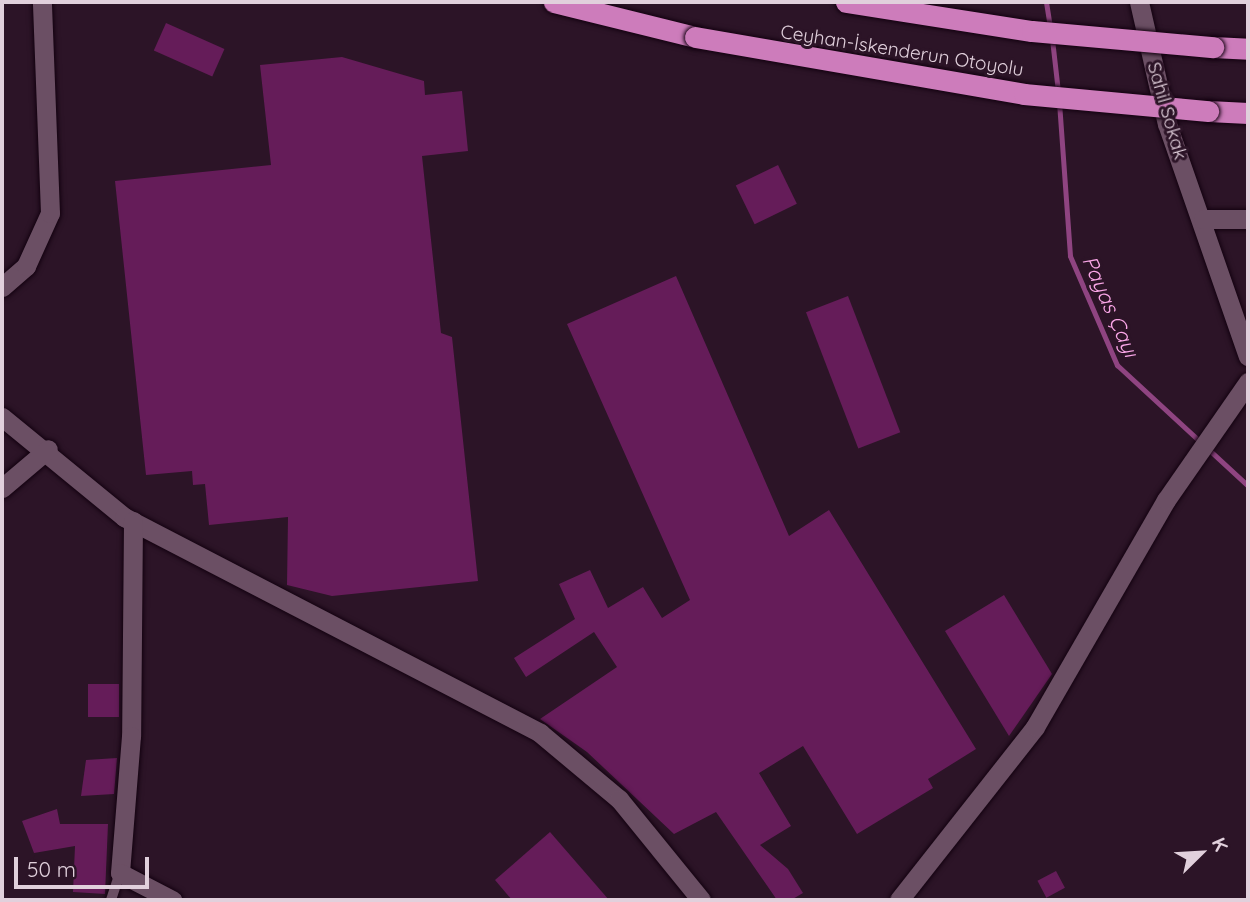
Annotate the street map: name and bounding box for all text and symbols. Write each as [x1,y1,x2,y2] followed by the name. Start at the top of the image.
[779,21,1025,81] street label: Ceyhan-İskenderun Otoyolu
[1142,60,1192,162] street label: Sahil Sokak
[1077,251,1145,361] water label: Payas Çayı
[1166,818,1236,888] north arrow
[1207,834,1234,855] text: K
[18,842,152,886] scale bar
[27,856,76,882] text: 50 m

